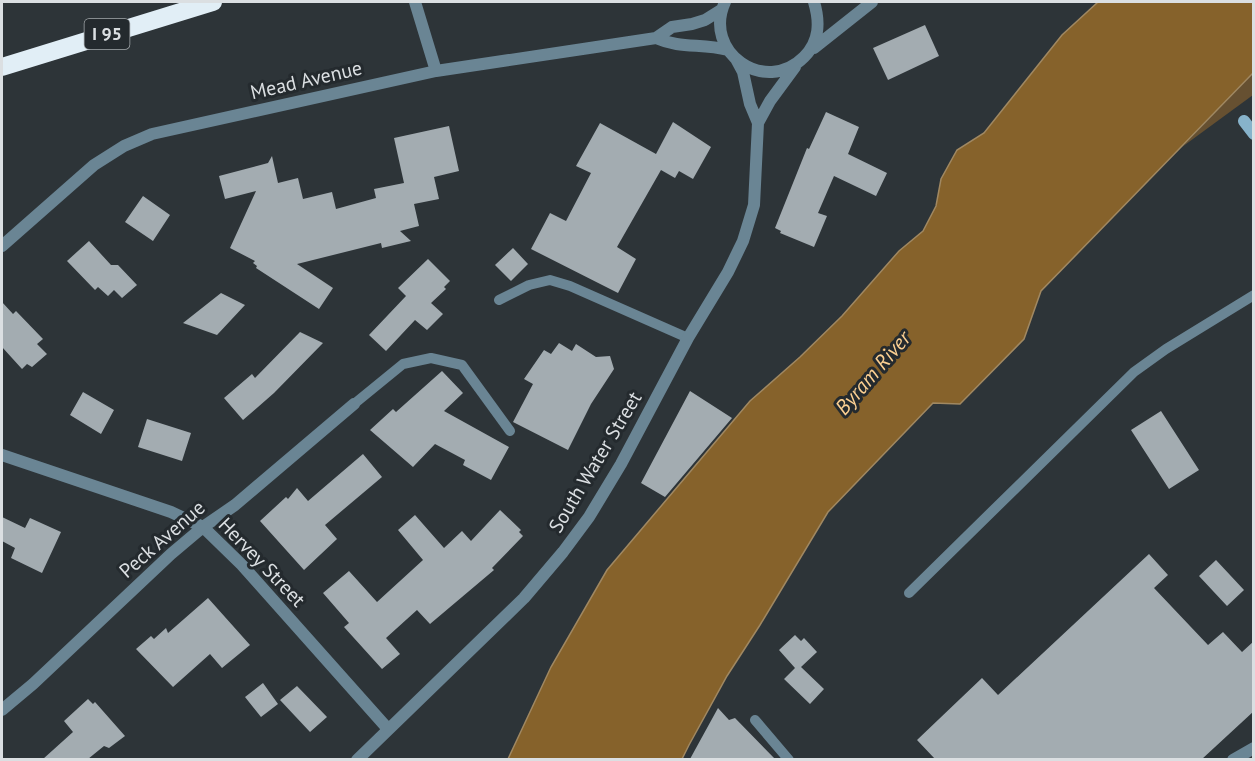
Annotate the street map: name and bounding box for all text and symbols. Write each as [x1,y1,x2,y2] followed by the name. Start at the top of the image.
[84,19,130,49] road number: I 95
[248,55,364,105] street label: Mead Avenue
[829,324,918,420] water label: Byram River
[543,386,648,537] street label: South Water Street
[114,495,210,583] street label: Peck Avenue
[213,512,311,612] street label: Hervey Street

